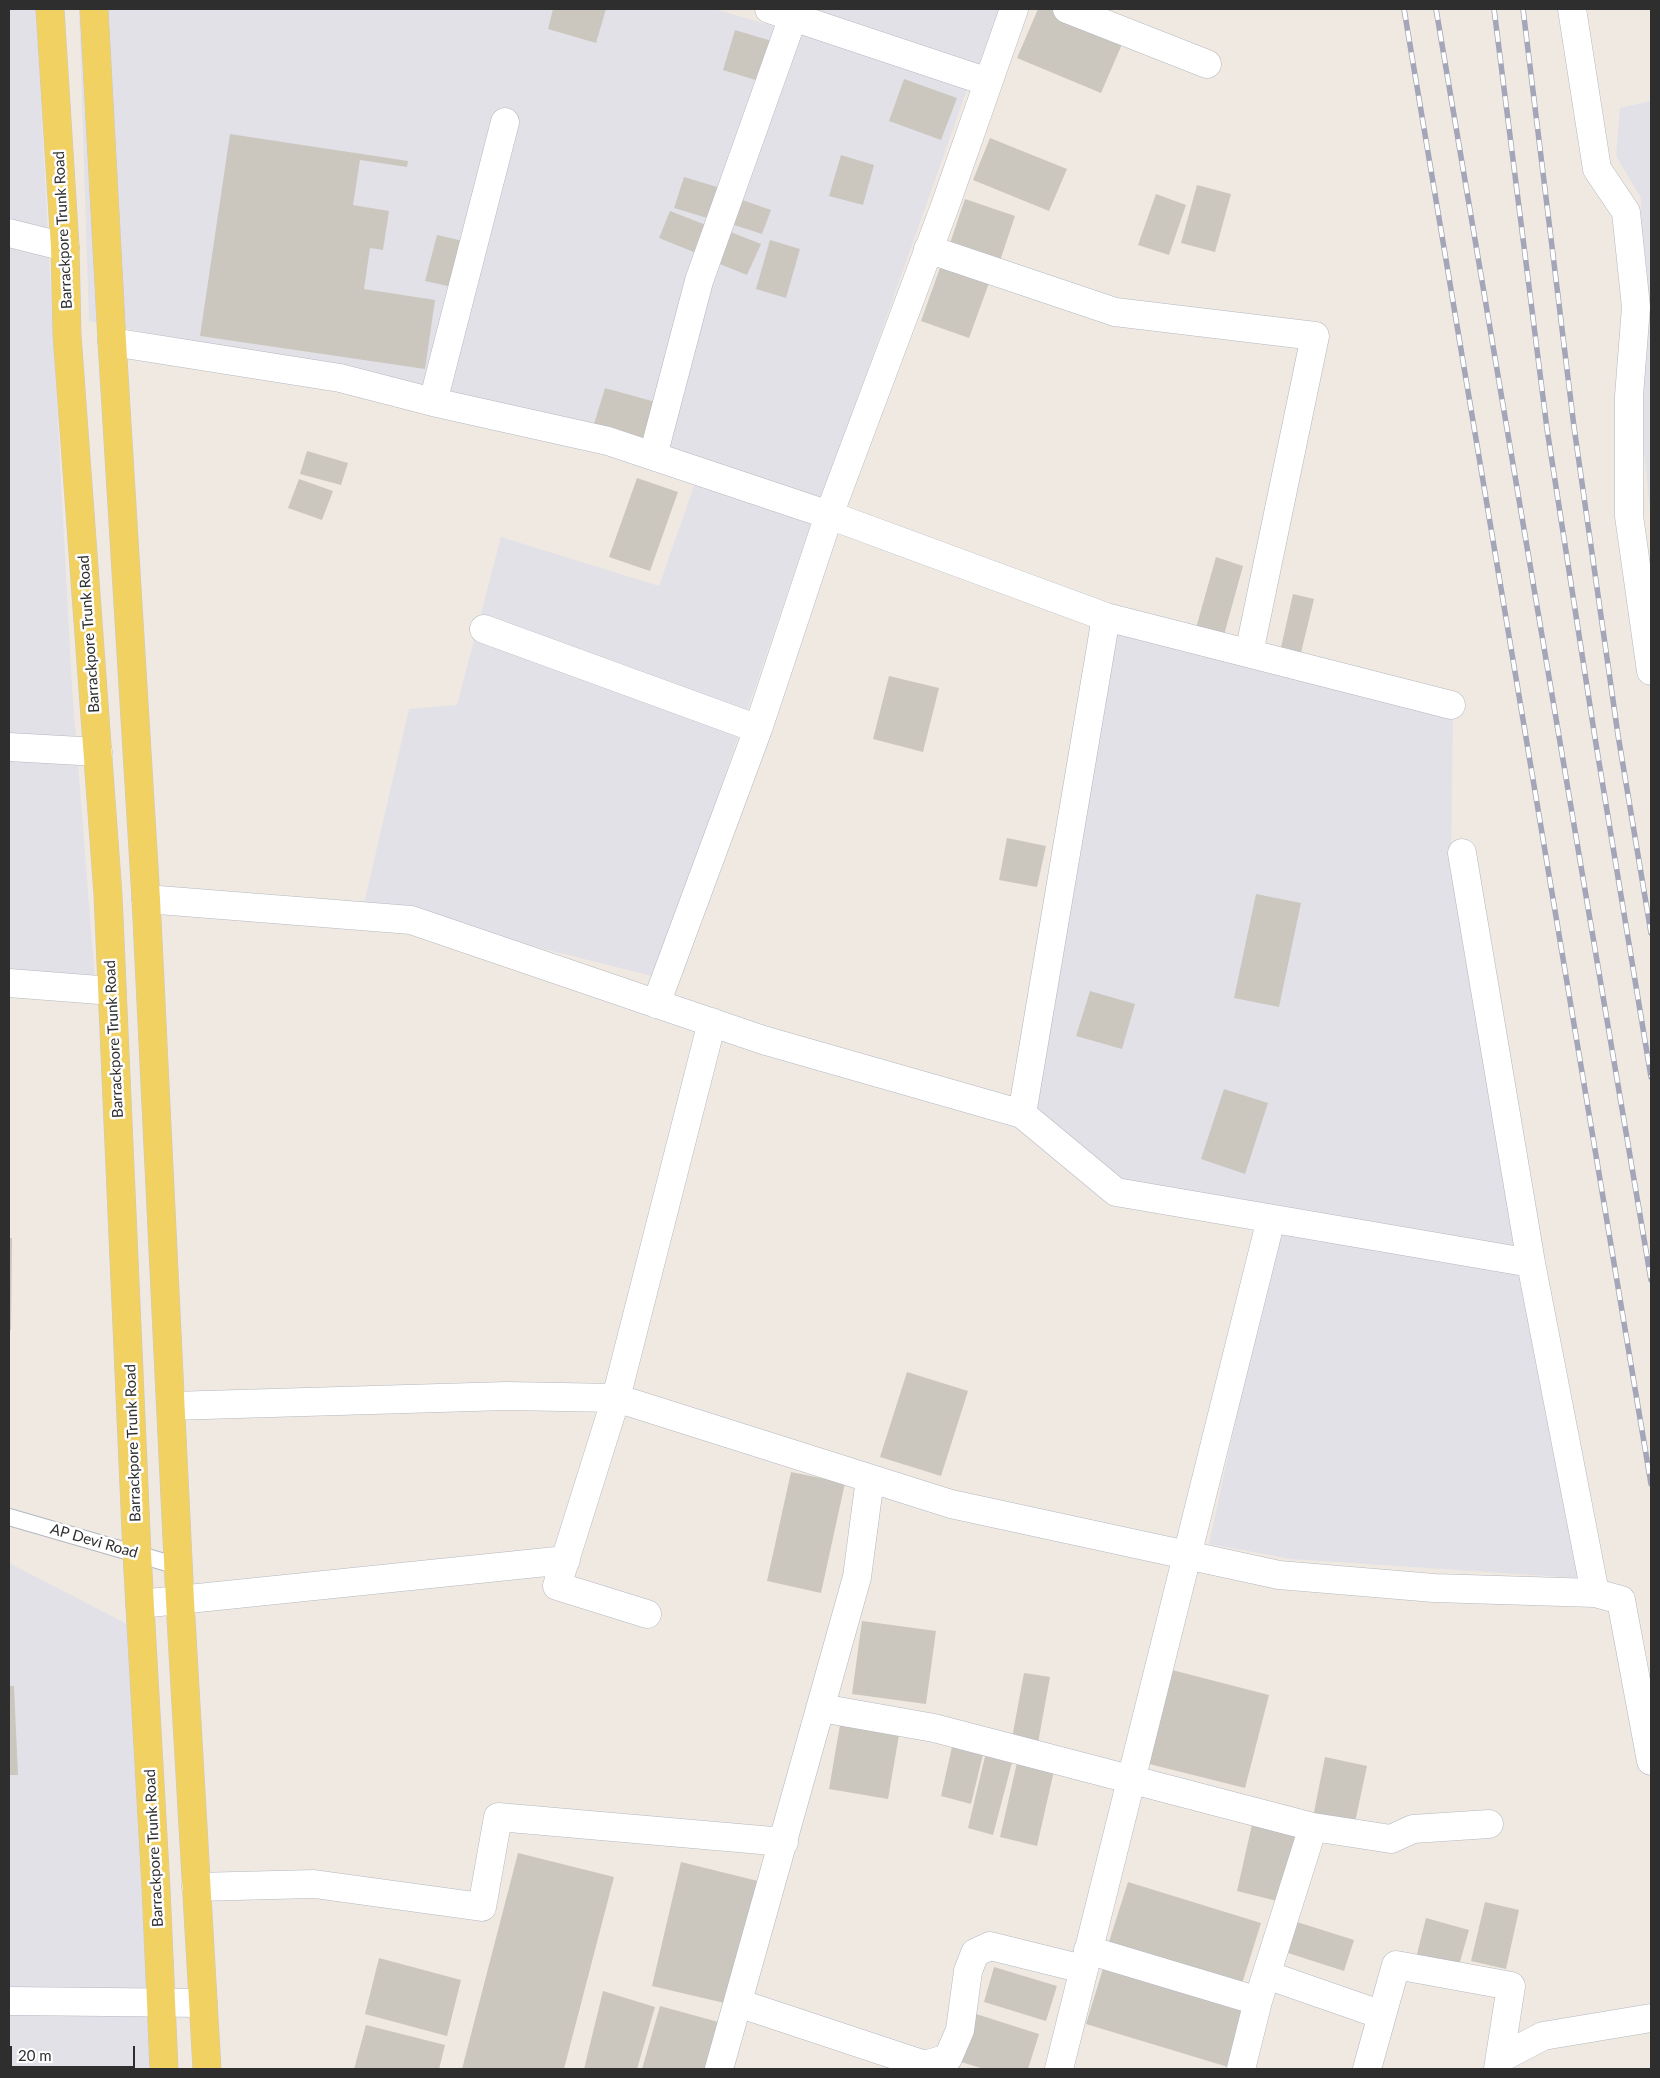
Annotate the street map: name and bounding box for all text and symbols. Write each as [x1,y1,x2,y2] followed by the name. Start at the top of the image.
[50,151,76,309] street label: Barrackpore Trunk Road
[75,555,103,713] street label: Barrackpore Trunk Road
[101,960,127,1118] street label: Barrackpore Trunk Road
[121,1364,145,1522] street label: Barrackpore Trunk Road
[48,1520,140,1562] street label: AP Devi Road
[141,1769,167,1927] street label: Barrackpore Trunk Road
[12,2036,138,2068] scale bar
[18,2046,52,2064] text: 20 m

